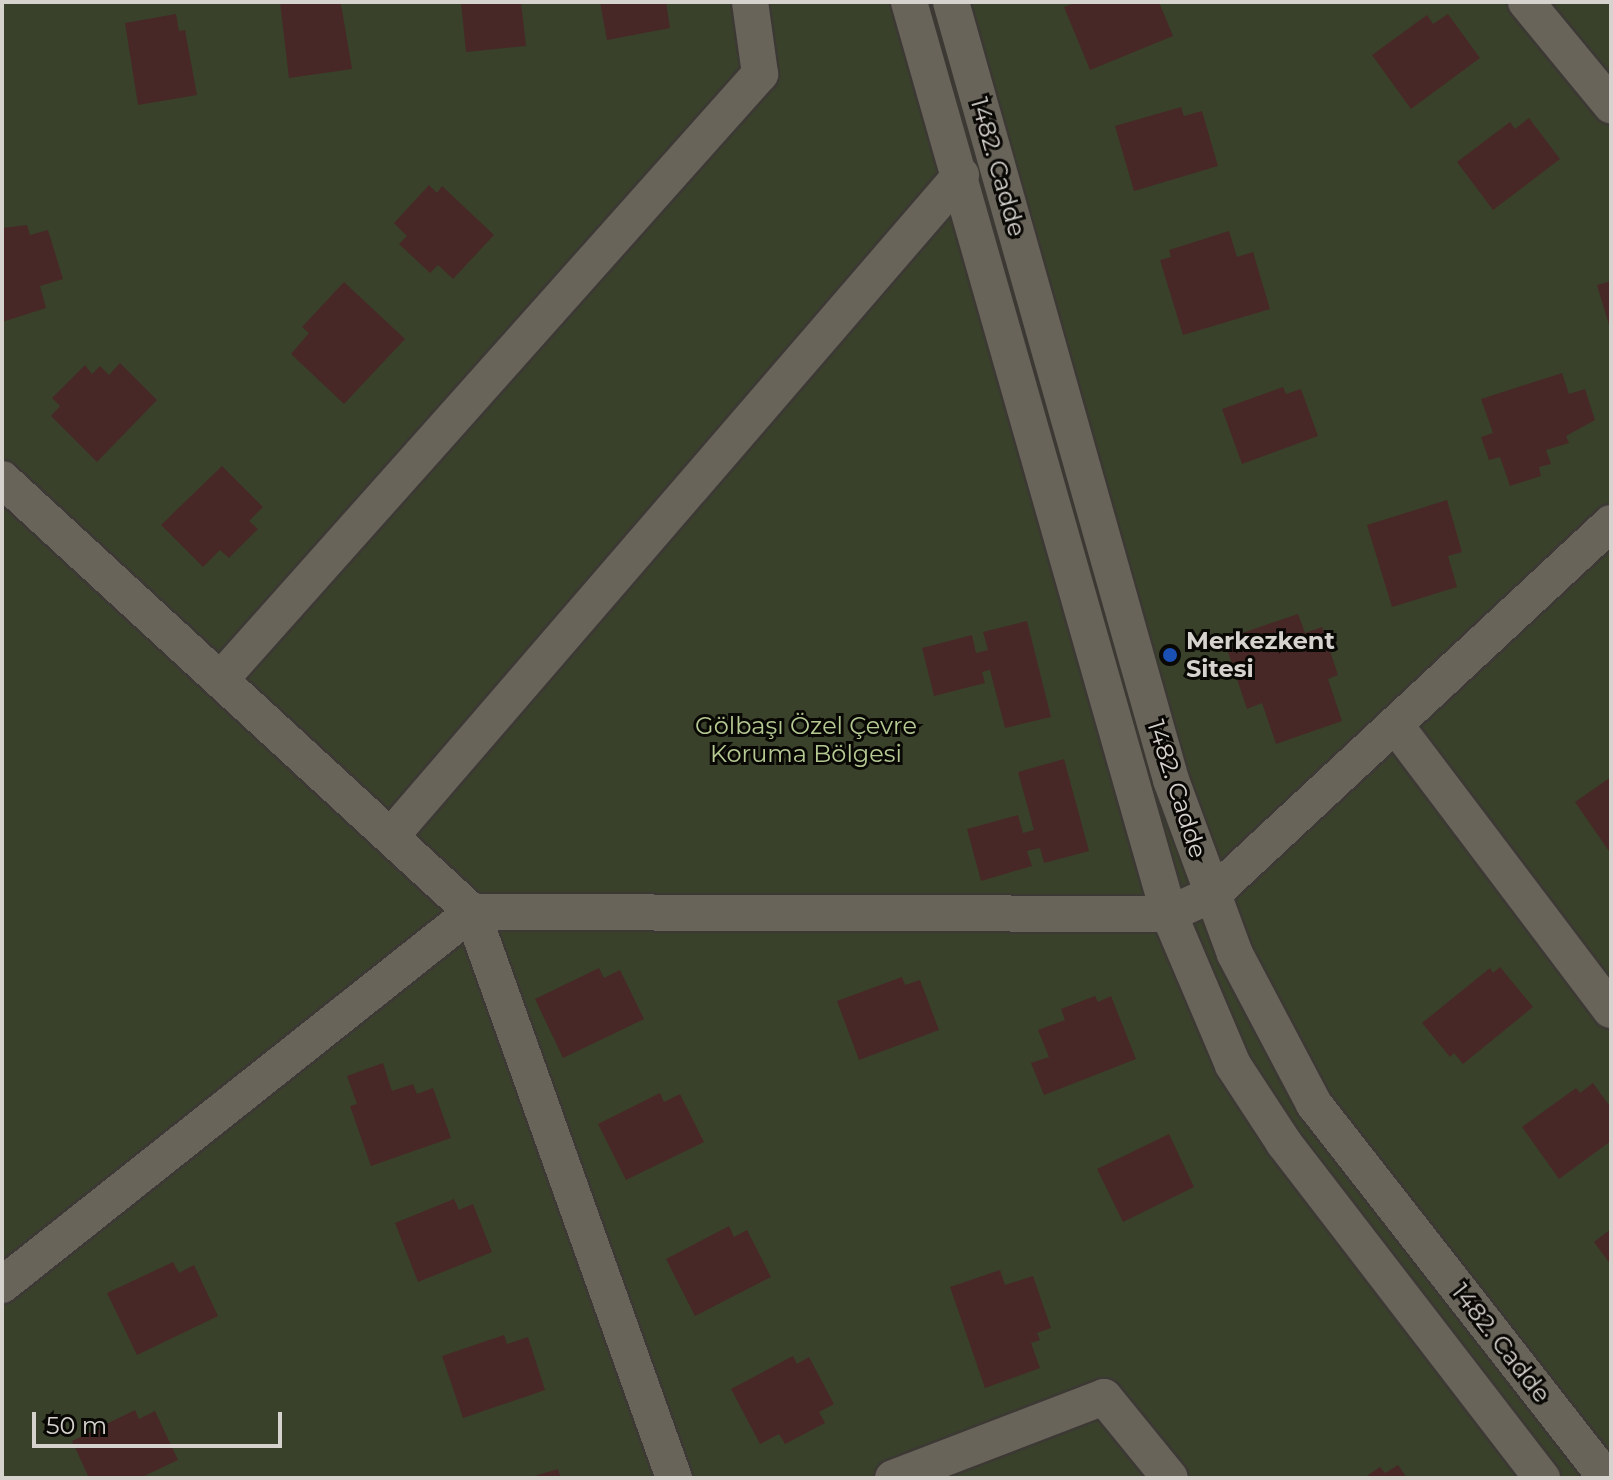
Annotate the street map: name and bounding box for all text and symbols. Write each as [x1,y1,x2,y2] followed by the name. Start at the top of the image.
[964,94,1032,240] street label: 1482. Cadde
[1186,627,1335,683] place label: Merkezkent Sitesi
[1161,646,1179,664] marker: Merkezkent Sitesi
[695,712,917,768] park label: Gölbaşı Özel Çevre Koruma Bölgesi
[1141,716,1213,862] street label: 1482. Cadde
[1446,1278,1556,1408] street label: 1482. Cadde
[36,1396,286,1446] scale bar
[46,1411,107,1440] text: 50 m

